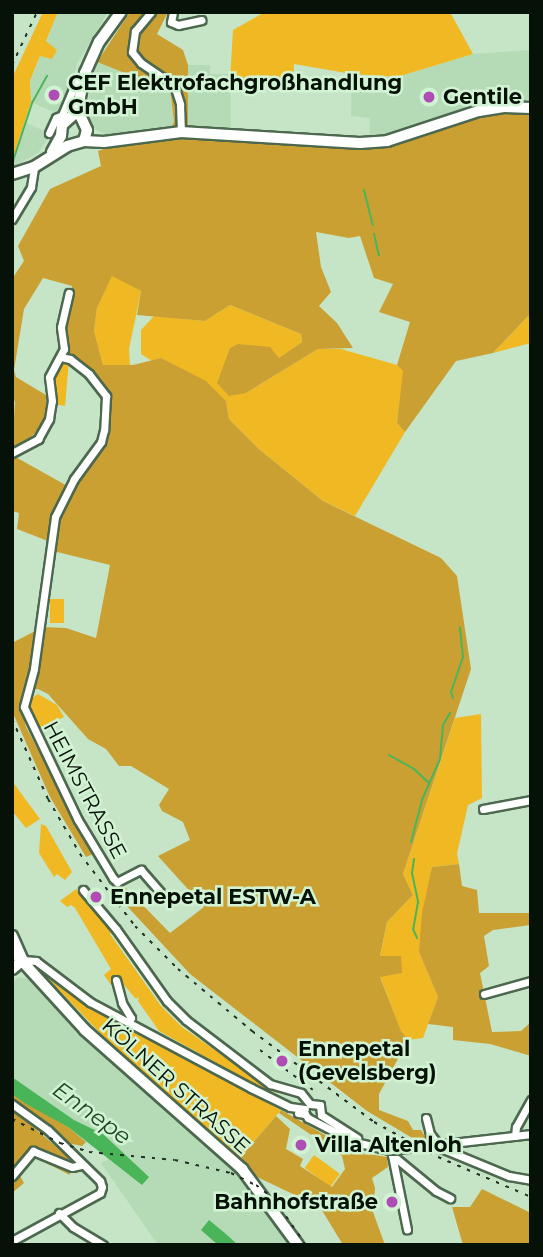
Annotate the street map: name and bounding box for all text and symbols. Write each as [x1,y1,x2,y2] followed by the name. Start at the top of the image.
[68,70,402,120] place label: CEF Elektrofachgroßhandlung GmbH
[443,84,522,110] place label: Gentile
[46,87,62,103] marker: CEF Elektrofachgroßhandlung GmbH
[421,89,437,105] marker: Gentile
[38,717,132,863] street label: HEIMSTRASSE
[110,884,316,910] place label: Ennepetal ESTW-A
[88,889,104,905] marker: Ennepetal ESTW-A
[97,1013,255,1159] street label: KÖLNER STRASSE
[298,1036,437,1086] place label: Ennepetal (Gevelsberg)
[272,1051,292,1071] marker: Ennepetal (Gevelsberg)
[48,1075,136,1151] water label: Ennepe
[315,1132,462,1158] place label: Villa Altenloh
[293,1137,309,1153] marker: Villa Altenloh
[214,1189,378,1215] place label: Bahnhofstraße
[384,1194,400,1210] marker: Bahnhofstraße

